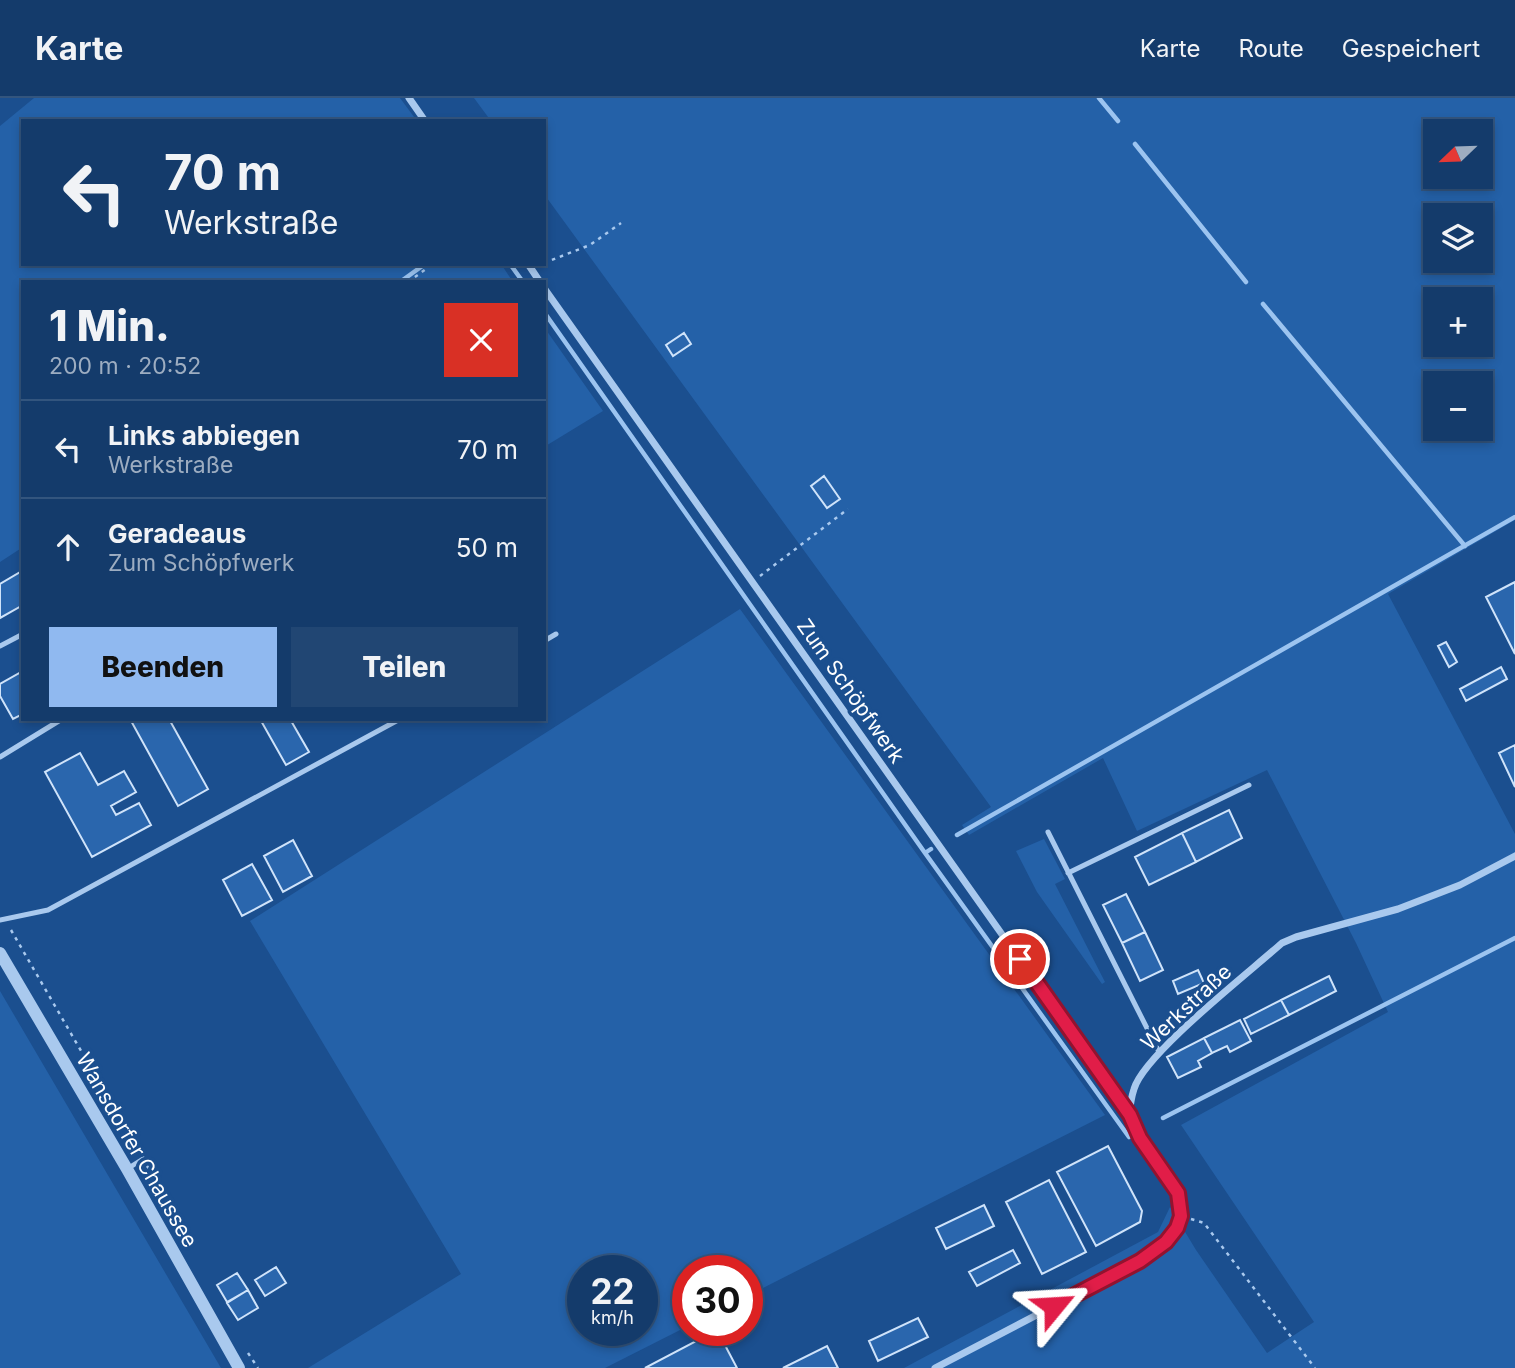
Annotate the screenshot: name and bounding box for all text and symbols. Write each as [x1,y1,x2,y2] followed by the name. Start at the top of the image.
[35,28,123,68] text: Karte
[1140,34,1200,63] text: Karte
[1238,34,1304,63] text: Route
[1342,34,1480,63] text: Gespeichert
[1423,119,1493,189] north arrow
[1423,119,1493,441] map controls
[164,143,281,202] text: 70 m
[49,147,140,238] icon: left
[164,203,338,242] text: Werkstraße
[1423,203,1493,273] button: layers
[1423,287,1493,357] button: +
[49,300,170,351] text: 1 Min.
[444,303,518,377] button: close
[49,352,201,380] text: 200 m · 20:52
[1423,371,1493,441] button: −
[108,420,300,451] text: Links abbiegen
[49,430,87,468] icon: left
[457,434,518,465] text: 70 m
[108,451,233,479] text: Werkstraße
[108,518,246,549] text: Geradeaus
[49,528,87,566] icon: ahead
[456,532,518,563] text: 50 m
[108,549,294,577] text: Zum Schöpfwerk
[792,614,910,768] street label: Zum Schöpfwerk
[49,627,277,707] button: Beenden
[291,627,518,707] button: Teilen
[990,929,1050,989] pin
[1001,940,1039,978] icon: arrive
[1136,959,1236,1055] street label: Werkstraße
[71,1048,203,1252] street label: Wansdorfer Chaussee
[672,1255,763,1346] speed limit sign: 30
[1017,1269,1091,1343] position arrow
[590,1270,635,1312] text: 22
[591,1307,634,1328] text: km/h

